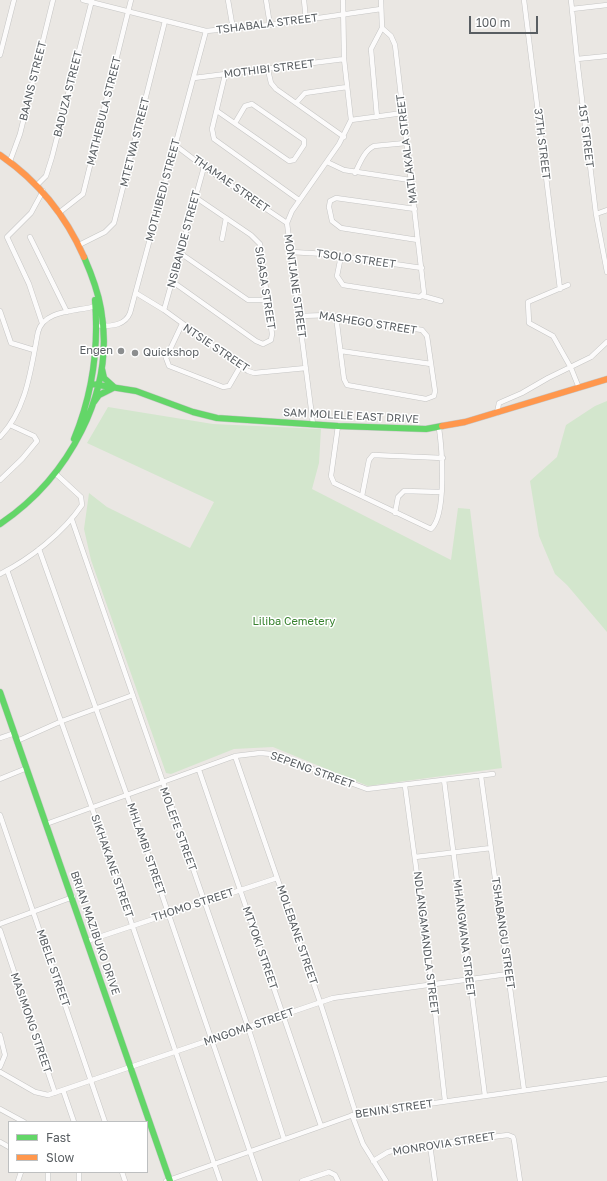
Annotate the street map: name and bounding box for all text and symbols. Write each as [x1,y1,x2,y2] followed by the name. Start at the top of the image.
[471,8,540,34] scale bar
[215,11,319,37] street label: TSHABALA STREET
[476,15,510,30] text: 100 m
[17,40,49,122] street label: BAANS STREET
[51,49,85,139] street label: BADUZA STREET
[84,55,124,167] street label: MATHEBULA STREET
[223,57,315,81] street label: MOTHIBI STREET
[394,93,420,205] street label: MATLAKALA STREET
[117,96,153,188] street label: MTETWA STREET
[576,104,596,168] street label: 1ST STREET
[531,108,553,180] street label: 37TH STREET
[143,137,183,243] street label: MOTHIBEDI STREET
[190,153,272,215] street label: THAMAE STREET
[165,189,203,289] street label: NSIBANDE STREET
[281,233,309,339] street label: MONTJANE STREET
[252,246,278,330] street label: SIGASA STREET
[315,247,397,271] street label: TSOLO STREET
[318,309,418,337] street label: MASHEGO STREET
[181,321,251,375] street label: NTSIE STREET
[80,344,113,358] place label: Engen
[116,346,126,356] marker: Engen
[143,346,199,360] place label: Quickshop
[130,348,140,358] marker: Quickshop
[283,406,419,426] street label: SAM MOLELE EAST DRIVE
[253,615,335,629] park label: Liliba Cemetery
[268,749,356,791] street label: SEPENG STREET
[157,785,199,873] street label: MOLEFE STREET
[124,801,168,897] street label: MHLAMBI STREET
[88,813,136,919] street label: SIKHAKANE STREET
[68,869,122,997] street label: BRIAN MAZIBUKO DRIVE
[411,870,441,1016] street label: NDLANGAMANDLA STREET
[489,876,517,990] street label: TSHABANGU STREET
[450,878,478,998] street label: MHANGWANA STREET
[274,883,320,987] street label: MOLEBANE STREET
[150,886,236,924] street label: THOMO STREET
[240,905,280,991] street label: MTYOKI STREET
[34,928,72,1008] street label: MBELE STREET
[8,971,54,1075] street label: MASIMONG STREET
[202,1005,296,1049] street label: MNGOMA STREET
[354,1097,434,1121] street label: BENIN STREET
[8,1121,148,1173] legend
[392,1129,496,1159] street label: MONROVIA STREET
[46,1130,71,1145] text: Fast
[46,1150,74,1165] text: Slow

